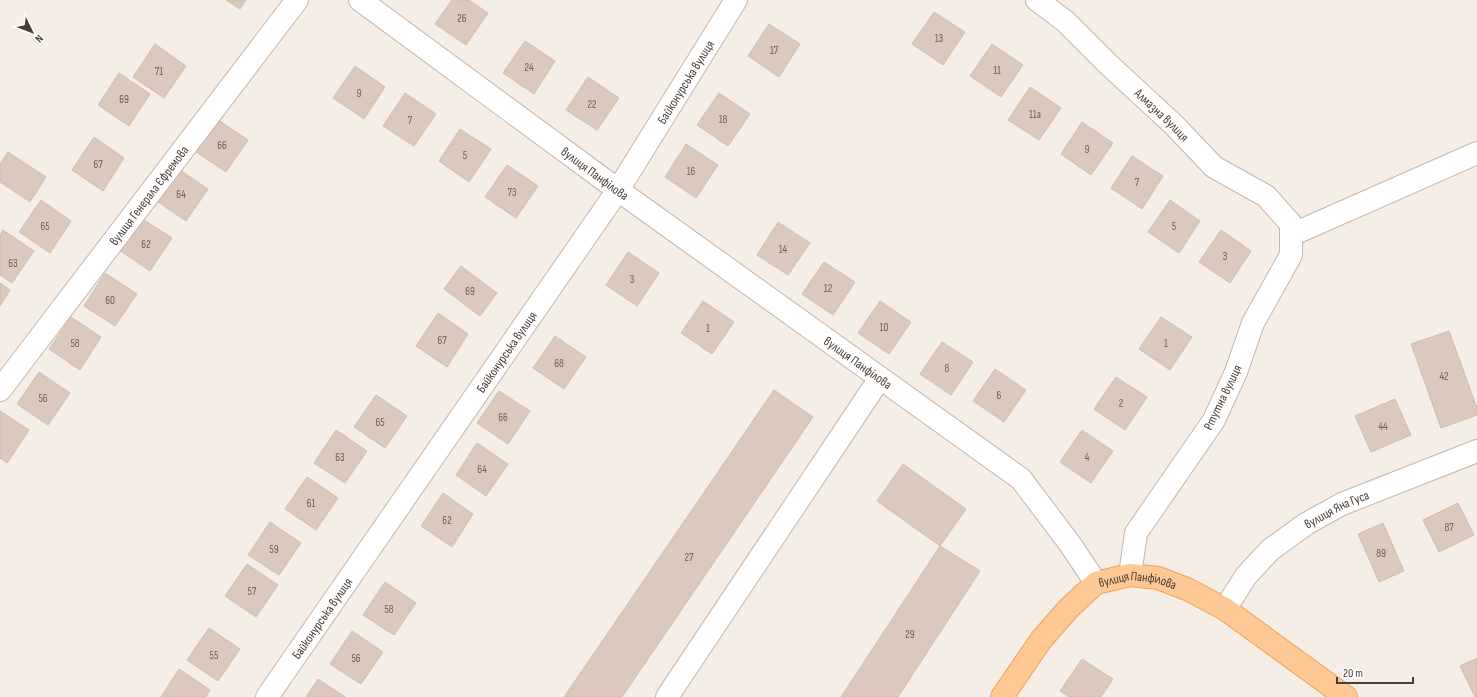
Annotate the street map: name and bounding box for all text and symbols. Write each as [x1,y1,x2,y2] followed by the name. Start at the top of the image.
[12,12,52,52] north arrow
[457,12,467,25] house number: 26
[32,32,46,45] text: N
[935,32,944,45] house number: 13
[654,38,718,127] street label: Байконурська вулиця
[770,44,779,57] house number: 17
[524,61,534,74] house number: 24
[993,64,1001,77] house number: 11
[155,65,163,78] house number: 71
[1130,85,1192,145] street label: Алмазна вулиця
[357,87,362,100] house number: 9
[119,93,129,106] house number: 69
[587,98,597,111] house number: 22
[1029,108,1041,121] house number: 11а
[719,113,728,126] house number: 18
[408,114,413,127] house number: 7
[217,139,227,152] house number: 66
[106,143,192,249] street label: вулиця Генерала Єфремова
[1085,143,1090,156] house number: 9
[558,144,631,204] street label: вулиця Панфілова
[463,149,467,162] house number: 5
[93,158,103,171] house number: 67
[687,165,696,178] house number: 16
[1135,176,1140,189] house number: 7
[507,186,517,199] house number: 73
[176,188,186,201] house number: 64
[40,220,50,233] house number: 65
[1172,220,1176,233] house number: 5
[141,238,151,251] house number: 62
[779,243,788,256] house number: 14
[1223,250,1228,263] house number: 3
[8,257,18,270] house number: 63
[630,273,635,286] house number: 3
[824,282,833,295] house number: 12
[465,285,475,298] house number: 69
[105,294,115,307] house number: 60
[473,308,541,396] street label: Байконурська вулиця
[880,321,888,334] house number: 10
[706,322,710,335] house number: 1
[820,333,895,393] street label: вулиця Панфілова
[437,334,447,347] house number: 67
[70,337,80,350] house number: 58
[1164,337,1168,350] house number: 1
[554,357,564,370] house number: 68
[945,362,950,375] house number: 8
[1200,362,1246,433] street label: Ртутна вулиця
[1439,370,1449,383] house number: 42
[997,389,1002,402] house number: 6
[38,392,48,405] house number: 56
[1119,397,1124,410] house number: 2
[498,411,508,424] house number: 66
[375,416,385,429] house number: 65
[1378,420,1388,433] house number: 44
[335,451,345,464] house number: 63
[1085,451,1090,464] house number: 4
[477,463,487,476] house number: 64
[1302,487,1372,532] street label: вулиця Яна Гуса
[307,497,315,510] house number: 61
[442,514,452,527] house number: 62
[1444,521,1454,534] house number: 87
[269,543,279,556] house number: 59
[1376,547,1386,560] house number: 89
[685,551,694,564] house number: 27
[1097,568,1179,593] street label: вулиця Панфілова
[289,575,356,662] street label: Байконурська вулиця
[248,585,257,598] house number: 57
[384,603,394,616] house number: 58
[905,628,915,641] house number: 29
[210,649,218,662] house number: 55
[351,652,361,665] house number: 56
[1337,659,1413,685] scale bar
[1343,666,1363,681] text: 20 m

